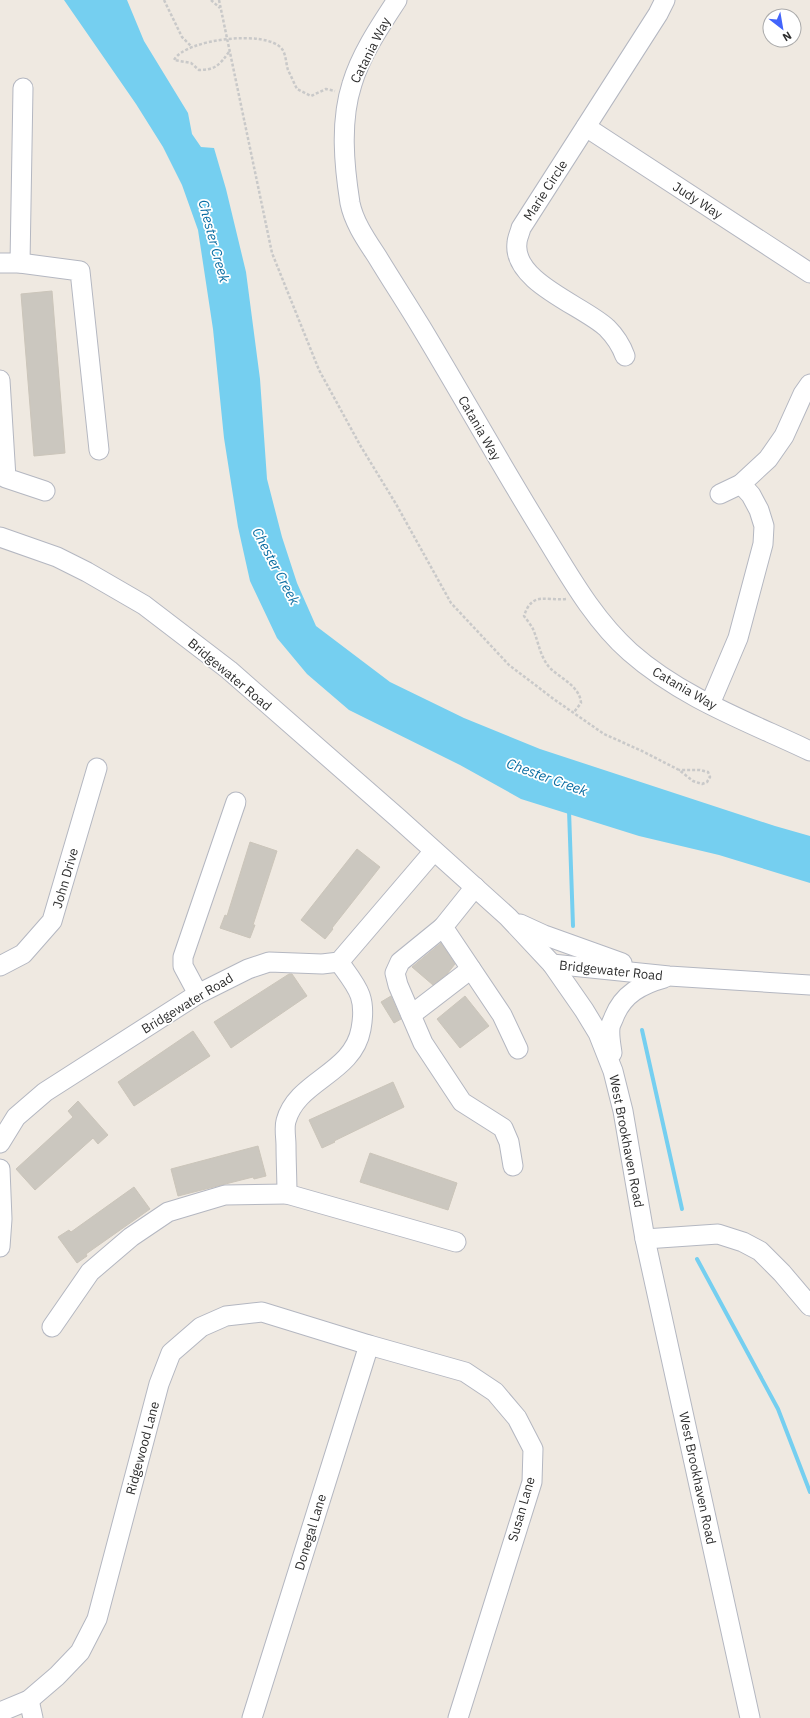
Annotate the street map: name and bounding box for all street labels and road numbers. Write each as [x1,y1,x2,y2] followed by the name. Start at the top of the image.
[347,14,395,86] street label: Catania Way
[520,157,571,224] street label: Marie Circle
[670,178,726,223] street label: Judy Way
[454,393,505,464] street label: Catania Way
[184,634,275,714] street label: Bridgewater Road
[649,663,721,714] street label: Catania Way
[49,846,82,910] street label: John Drive
[558,957,664,984] street label: Bridgewater Road
[138,969,236,1038] street label: Bridgewater Road
[605,1073,648,1209] street label: West Brookhaven Road
[122,1400,163,1497] street label: Ridgewood Lane
[675,1410,720,1546] street label: West Brookhaven Road
[504,1475,539,1544] street label: Susan Lane
[291,1492,330,1572] street label: Donegal Lane

